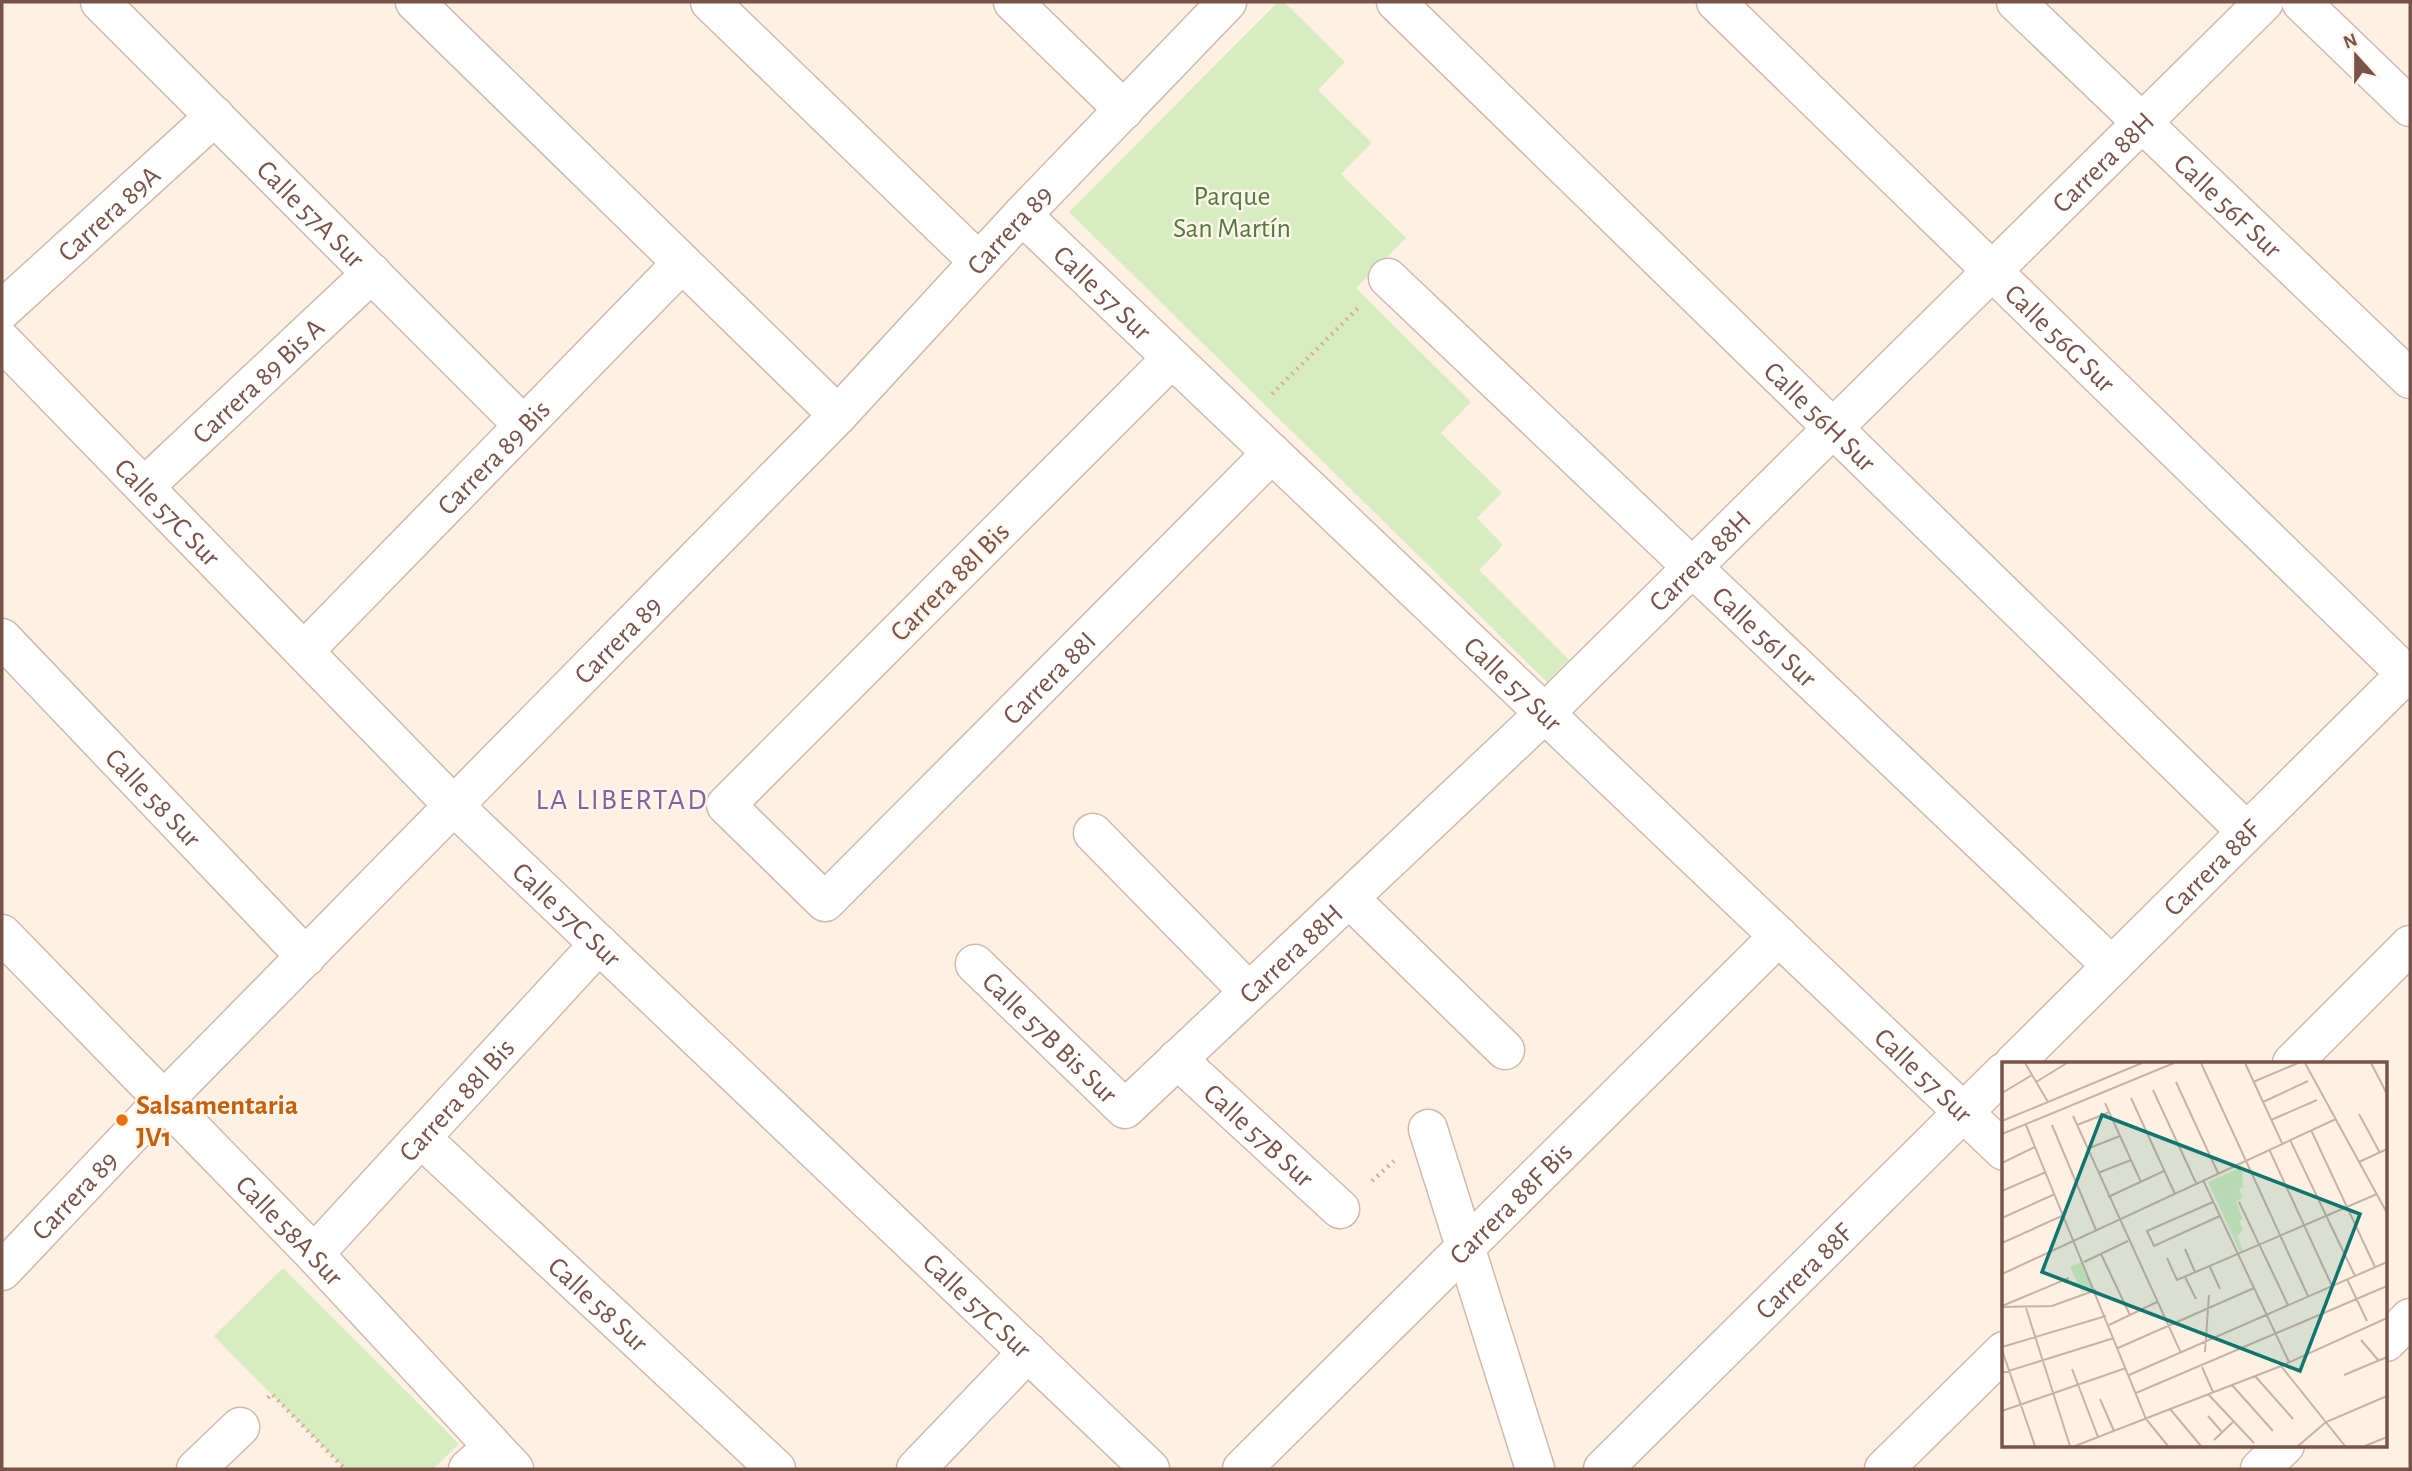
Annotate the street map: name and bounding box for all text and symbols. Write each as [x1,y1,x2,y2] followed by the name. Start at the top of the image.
[2321,21,2391,91] north arrow
[2341,30,2360,53] text: N
[2048,107,2160,219] street label: Carrera 88H
[2168,149,2286,264] street label: Calle 56F Sur
[251,156,369,274] street label: Calle 57A Sur
[53,161,166,268] street label: Carrera 89A
[963,181,1059,281] street label: Carrera 89
[1173,183,1291,243] park label: Parque San Martín
[1047,241,1156,346] street label: Calle 57 Sur
[1999,280,2120,398] street label: Calle 56G Sur
[188,314,330,450] street label: Carrera 89 Bis A
[1758,357,1880,478] street label: Calle 56H Sur
[433,396,556,521] street label: Carrera 89 Bis
[108,454,225,572] street label: Calle 57C Sur
[1645,506,1757,618] street label: Carrera 88H
[886,518,1015,647] street label: Carrera 88I Bis
[1706,582,1821,693] street label: Calle 56I Sur
[570,591,668,690] street label: Carrera 89
[998,627,1102,731] street label: Carrera 88I
[1458,632,1566,738] street label: Calle 57 Sur
[99,744,206,853] street label: Calle 58 Sur
[535,785,709,815] district label: LA LIBERTAD
[2159,815,2267,922] street label: Carrera 88F
[506,858,625,973] street label: Calle 57C Sur
[1235,900,1349,1009] street label: Carrera 88H
[976,968,1122,1109] street label: Calle 57B Bis Sur
[1868,1023,1977,1129] street label: Calle 57 Sur
[395,1034,521,1167] street label: Carrera 88I Bis
[2002,1062,2388,1446] inset map
[1198,1079,1318,1193] street label: Calle 57B Sur
[136,1092,298,1152] place label: Salsamentaria JV1
[114,1112,130,1128] marker: Salsamentaria JV1
[1445,1138,1578,1270] street label: Carrera 88F Bis
[27,1146,124,1246] street label: Carrera 89
[230,1171,348,1292] street label: Calle 58A Sur
[1751,1218,1859,1325] street label: Carrera 88F
[917,1249,1036,1364] street label: Calle 57C Sur
[542,1252,653,1358] street label: Calle 58 Sur

